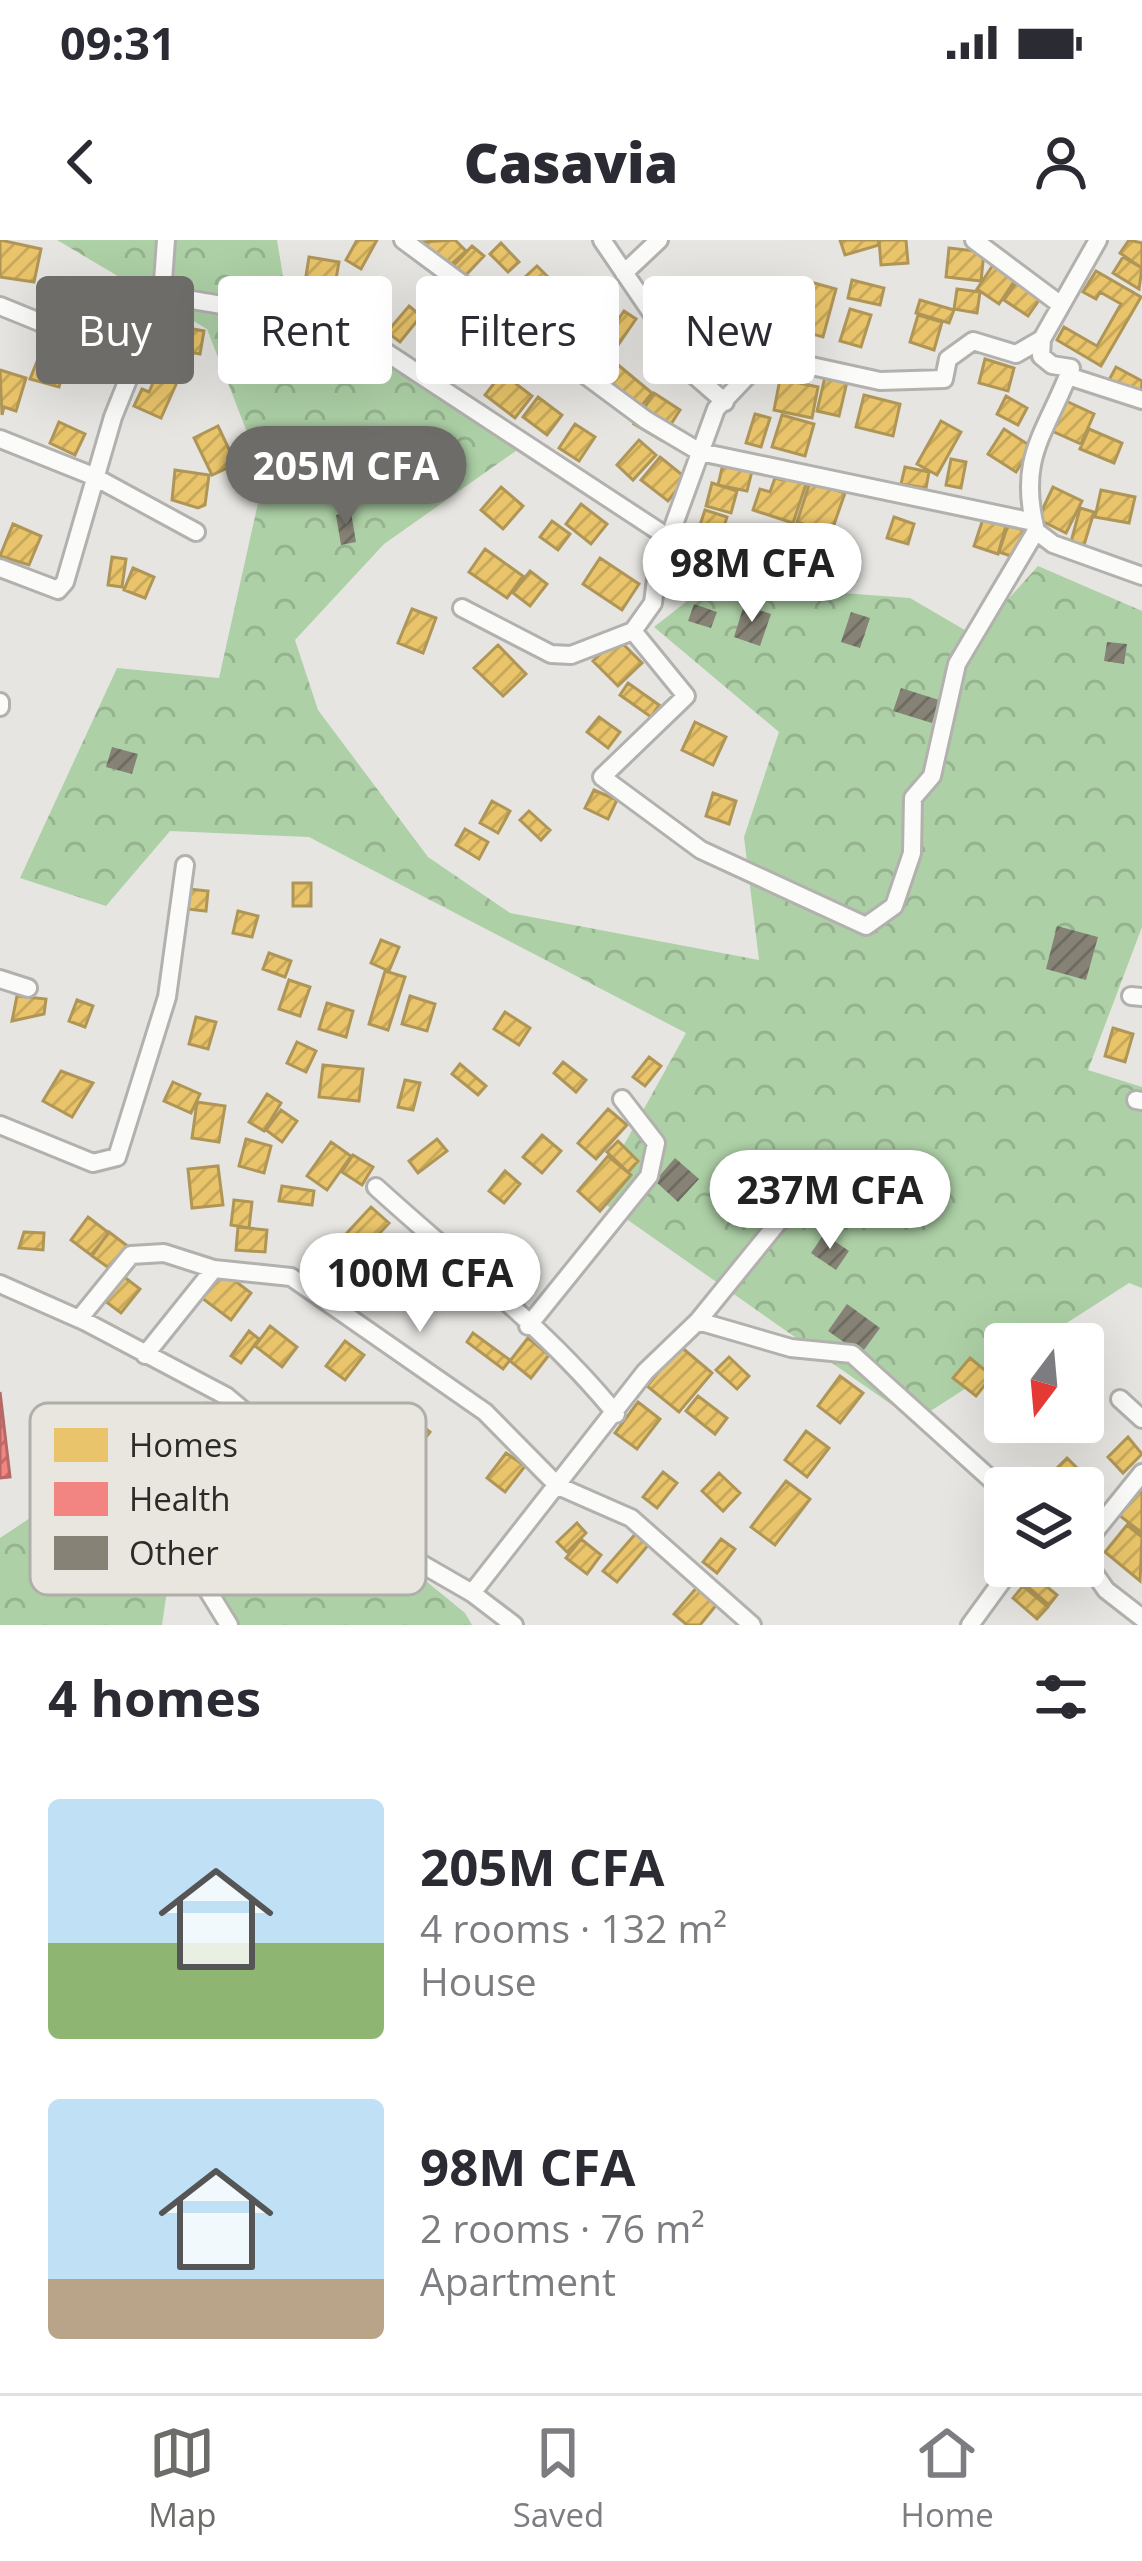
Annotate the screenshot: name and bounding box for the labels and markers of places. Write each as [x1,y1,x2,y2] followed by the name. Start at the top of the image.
[222,426,470,528] pin: 205M CFA
[641,523,863,625] pin: 98M CFA
[706,1150,954,1252] pin: 237M CFA
[296,1233,544,1335] pin: 100M CFA

